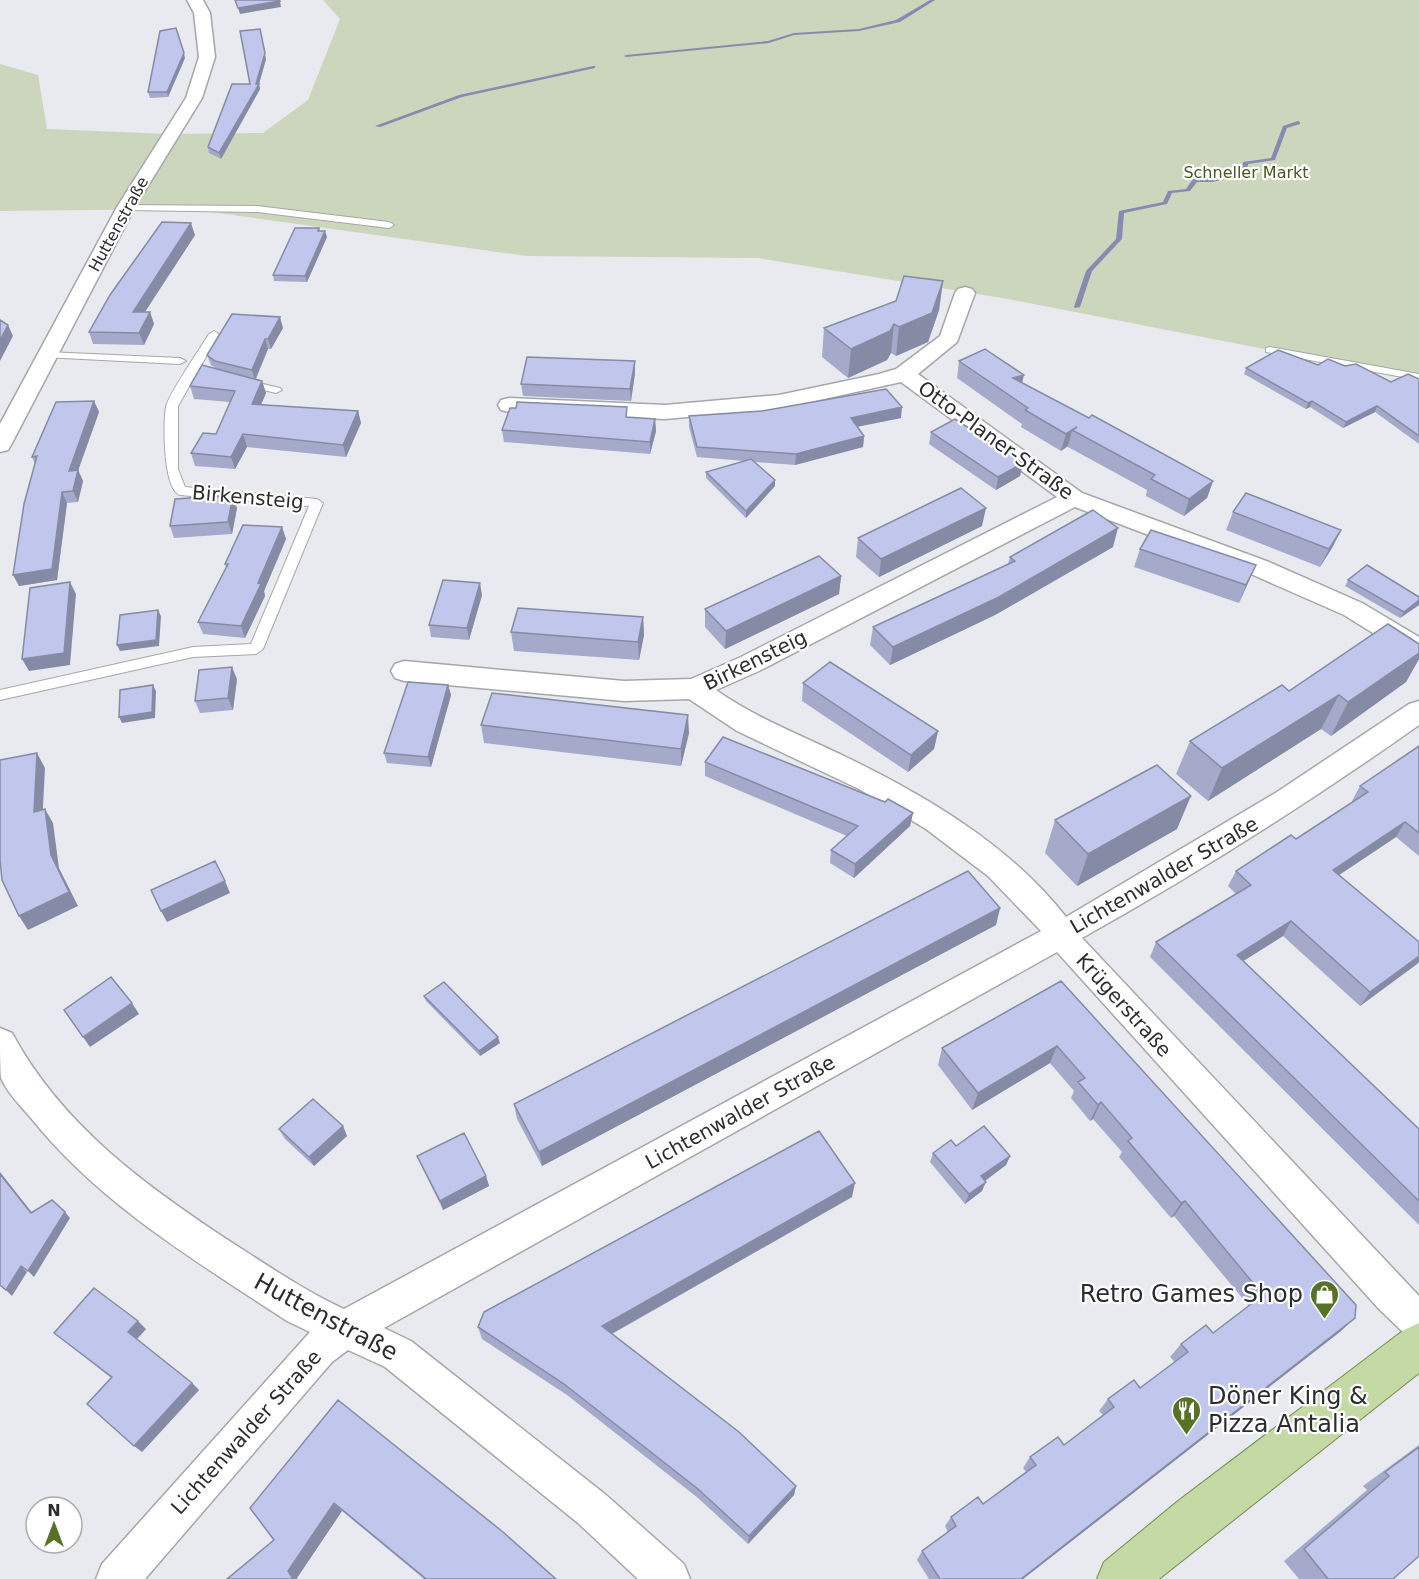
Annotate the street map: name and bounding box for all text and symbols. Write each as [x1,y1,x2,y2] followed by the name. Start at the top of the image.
[1183,163,1309,182] park label: Schneller Markt
[85,173,152,275] street label: Huttenstraße
[914,376,1078,504] street label: Otto-Planer-Straße
[191,480,305,514] street label: Birkensteig
[699,625,811,695] street label: Birkensteig
[1066,811,1262,939] street label: Lichtenwalder Straße
[1071,948,1177,1062] street label: Krügerstraße
[641,1050,839,1174] street label: Lichtenwalder Straße
[249,1267,403,1367] street label: Huttenstraße
[1308,1278,1340,1320] shop icon: Retro Games Shop
[1080,1280,1303,1308] place label: Retro Games Shop
[166,1345,326,1519] street label: Lichtenwalder Straße
[1208,1382,1368,1438] place label: Döner King & Pizza Antalia
[1171,1394,1203,1436] restaurant icon: Döner King & Pizza Antalia
[24,1495,84,1555] north arrow
[47,1501,61,1520] text: N

